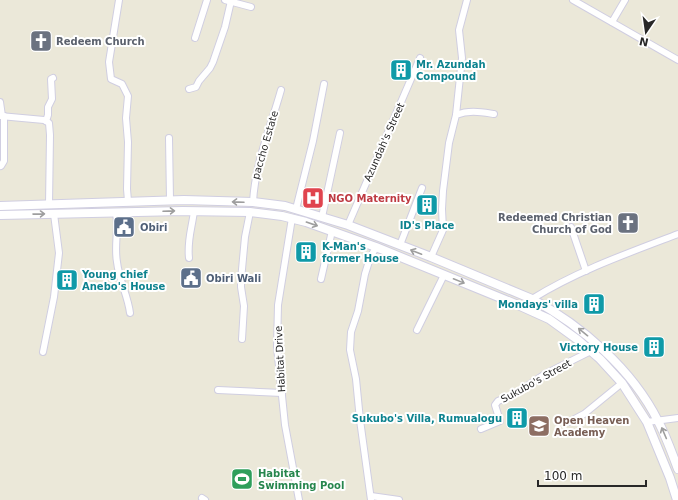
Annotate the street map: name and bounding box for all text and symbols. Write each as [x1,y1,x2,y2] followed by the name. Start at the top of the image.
[626,12,666,52] north arrow
[28,28,54,54] church icon: Redeem Church
[638,34,650,49] text: N
[56,36,145,47] place label: Redeem Church
[388,57,414,83] building icon: Mr. Azundah Compound
[416,59,486,82] place label: Mr. Azundah Compound
[362,101,406,183] street label: Azundah's Street
[250,109,280,181] street label: paccho Estate
[300,185,326,211] hospital icon: NGO Maternity
[414,192,440,218] building icon: ID's Place
[328,193,412,204] place label: NGO Maternity
[232,198,245,205] one-way arrow
[162,208,175,215] one-way arrow
[32,210,45,218] one-way arrow
[615,210,641,236] church icon: Redeemed Christian Church of God
[498,212,612,235] place label: Redeemed Christian Church of God
[111,214,137,240] public building icon: Obiri
[400,220,455,231] place label: ID's Place
[305,221,317,229] one-way arrow
[140,222,167,233] place label: Obiri
[293,239,319,265] building icon: K-Man's former House
[322,241,399,264] place label: K-Man's former House
[411,247,423,255] one-way arrow
[178,265,204,291] public building icon: Obiri Wali
[54,267,80,293] building icon: Young chief Anebo's House
[81,269,165,292] place label: Young chief Anebo's House
[206,273,261,284] place label: Obiri Wali
[452,278,464,286] one-way arrow
[581,291,607,317] building icon: Mondays' villa
[498,299,578,310] place label: Mondays' villa
[273,325,287,393] street label: Habitat Drive
[578,328,588,337] one-way arrow
[641,334,667,360] building icon: Victory House
[559,342,638,353] place label: Victory House
[499,357,573,405] street label: Sukubo's Street
[504,405,530,431] building icon: Sukubo's Villa, Rumualogu
[352,413,502,424] place label: Sukubo's Villa, Rumualogu
[526,413,552,439] school or university icon: Open Heaven Academy
[554,415,629,438] place label: Open Heaven Academy
[659,427,667,439] one-way arrow
[538,462,646,488] scale bar
[229,466,255,492] sports icon: Habitat Swimming Pool
[258,468,344,491] place label: Habitat Swimming Pool
[544,469,582,483] text: 100 m

